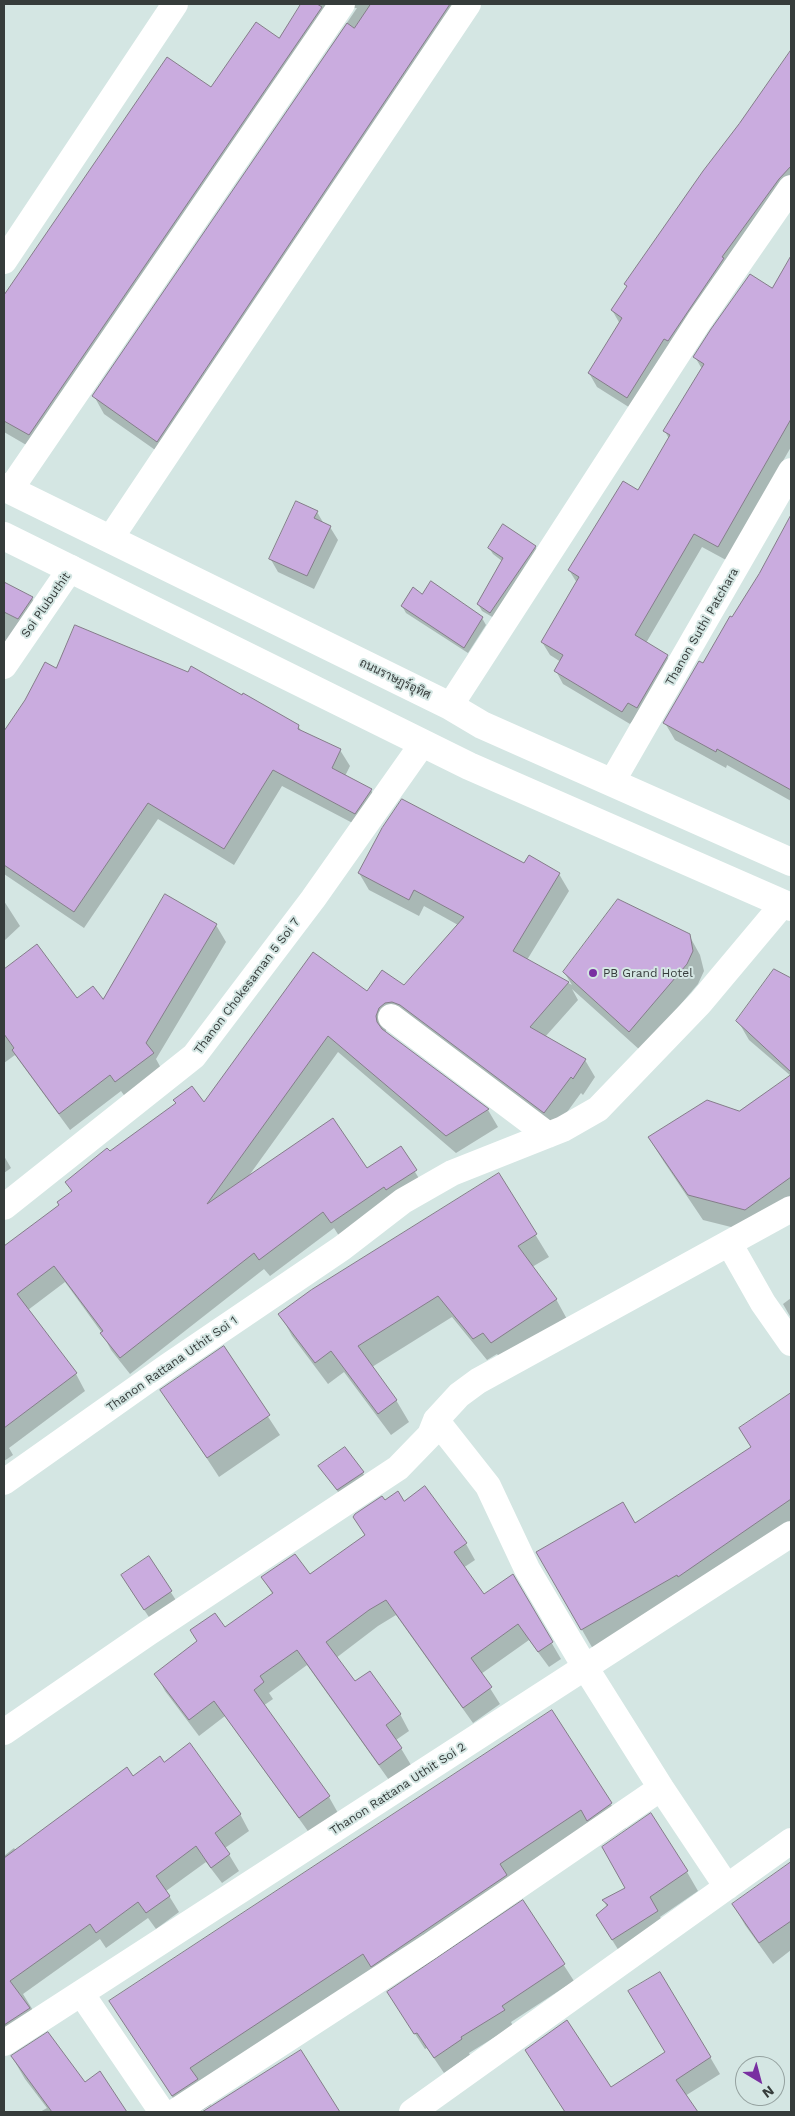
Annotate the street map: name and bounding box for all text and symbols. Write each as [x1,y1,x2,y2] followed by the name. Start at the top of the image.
[662,566,742,688] street label: Thanon Suthi Patchara
[18,570,74,640] street label: Soi Plubuthit
[357,656,433,702] street label: ถนนราษฏร์อุทิศ
[191,915,303,1057] street label: Thanon Chokesaman 5 Soi 7
[603,966,693,980] place label: PB Grand Hotel
[587,967,599,979] marker: PB Grand Hotel
[104,1313,240,1415] street label: Thanon Rattana Uthit Soi 1
[328,1740,468,1838] street label: Thanon Rattana Uthit Soi 2
[735,2056,785,2106] north arrow
[759,2083,777,2102] text: N

